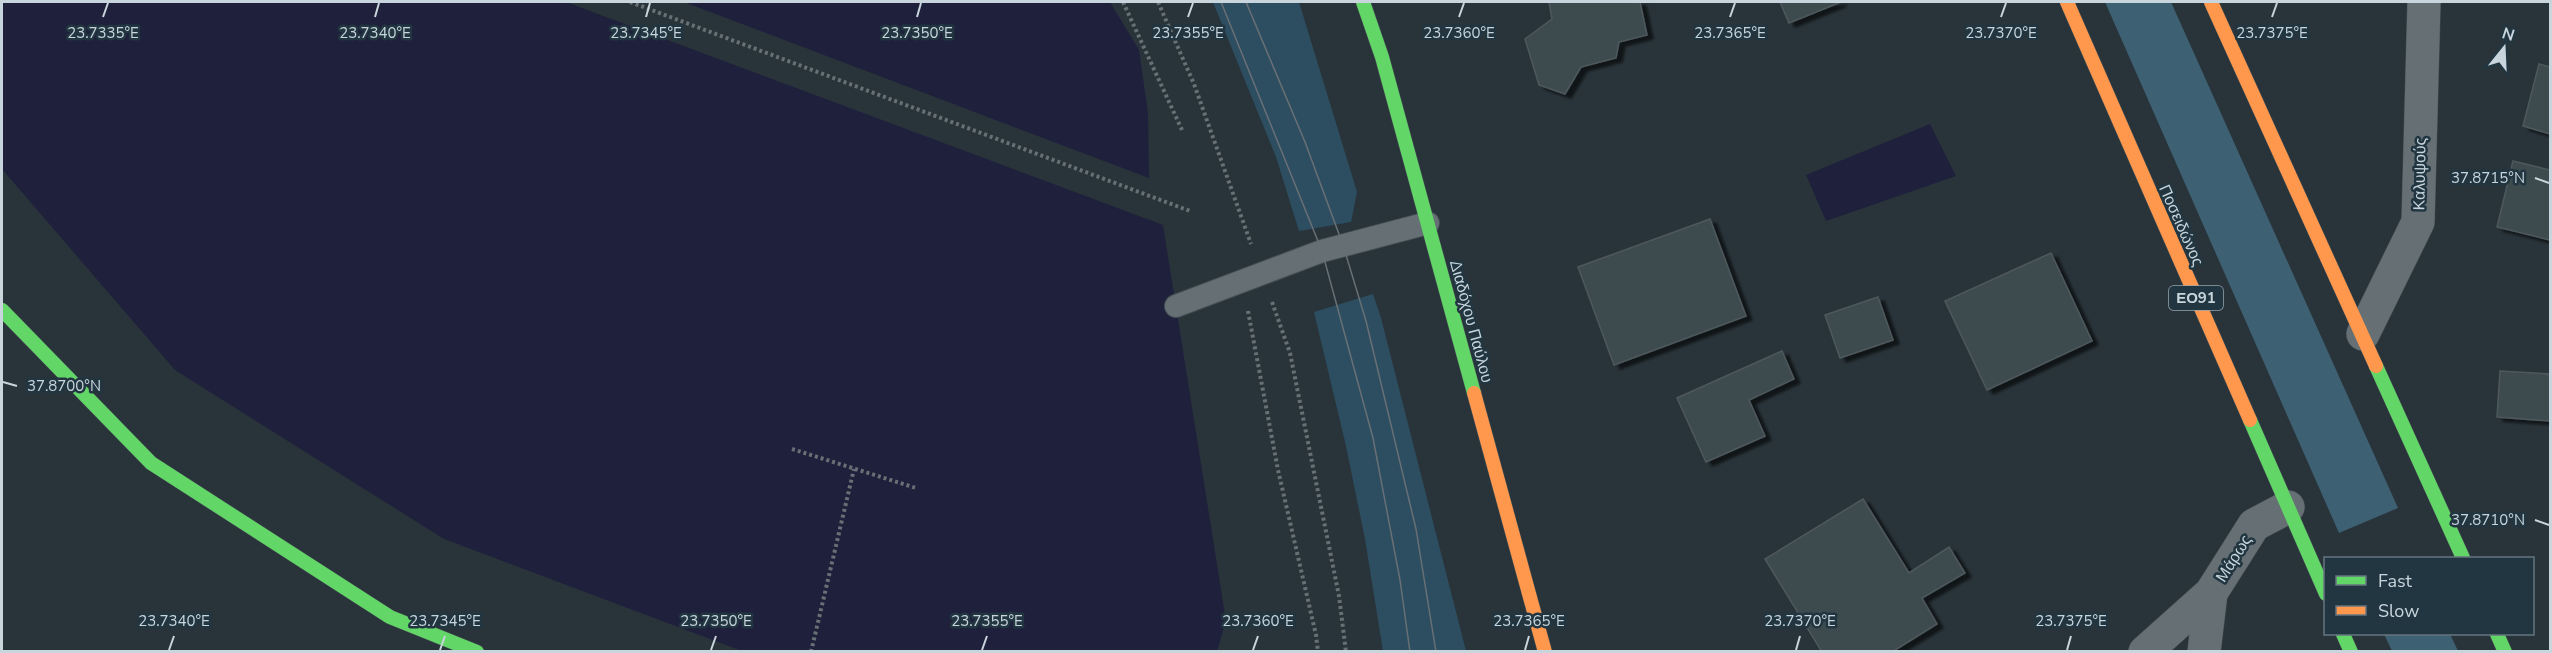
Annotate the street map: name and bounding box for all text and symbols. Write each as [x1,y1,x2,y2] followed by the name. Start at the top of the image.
[2474,18,2534,78] north arrow
[2499,22,2517,47] text: N
[67,23,139,43] text: 23.7335°E
[339,23,411,43] text: 23.7340°E
[610,23,682,43] text: 23.7345°E
[881,23,953,43] text: 23.7350°E
[1152,23,1224,43] text: 23.7355°E
[1423,23,1495,43] text: 23.7360°E
[1694,23,1766,43] text: 23.7365°E
[1965,23,2037,43] text: 23.7370°E
[2236,23,2308,43] text: 23.7375°E
[2408,137,2432,211] street label: Καλυψούς
[2451,168,2525,188] text: 37.8715°N
[2153,181,2209,270] street label: Ποσειδώνος
[1444,257,1498,385] street label: Διαδόχου Παύλου
[2169,286,2223,310] road number: ΕΟ91
[27,376,101,396] text: 37.8700°N
[2451,510,2525,530] text: 37.8710°N
[2211,530,2257,586] street label: Μάρως
[2324,557,2534,635] legend
[2378,569,2413,593] text: Fast
[2378,599,2419,623] text: Slow
[138,611,210,631] text: 23.7340°E
[409,611,481,631] text: 23.7345°E
[680,611,752,631] text: 23.7350°E
[951,611,1023,631] text: 23.7355°E
[1222,611,1294,631] text: 23.7360°E
[1493,611,1565,631] text: 23.7365°E
[1764,611,1836,631] text: 23.7370°E
[2035,611,2107,631] text: 23.7375°E

